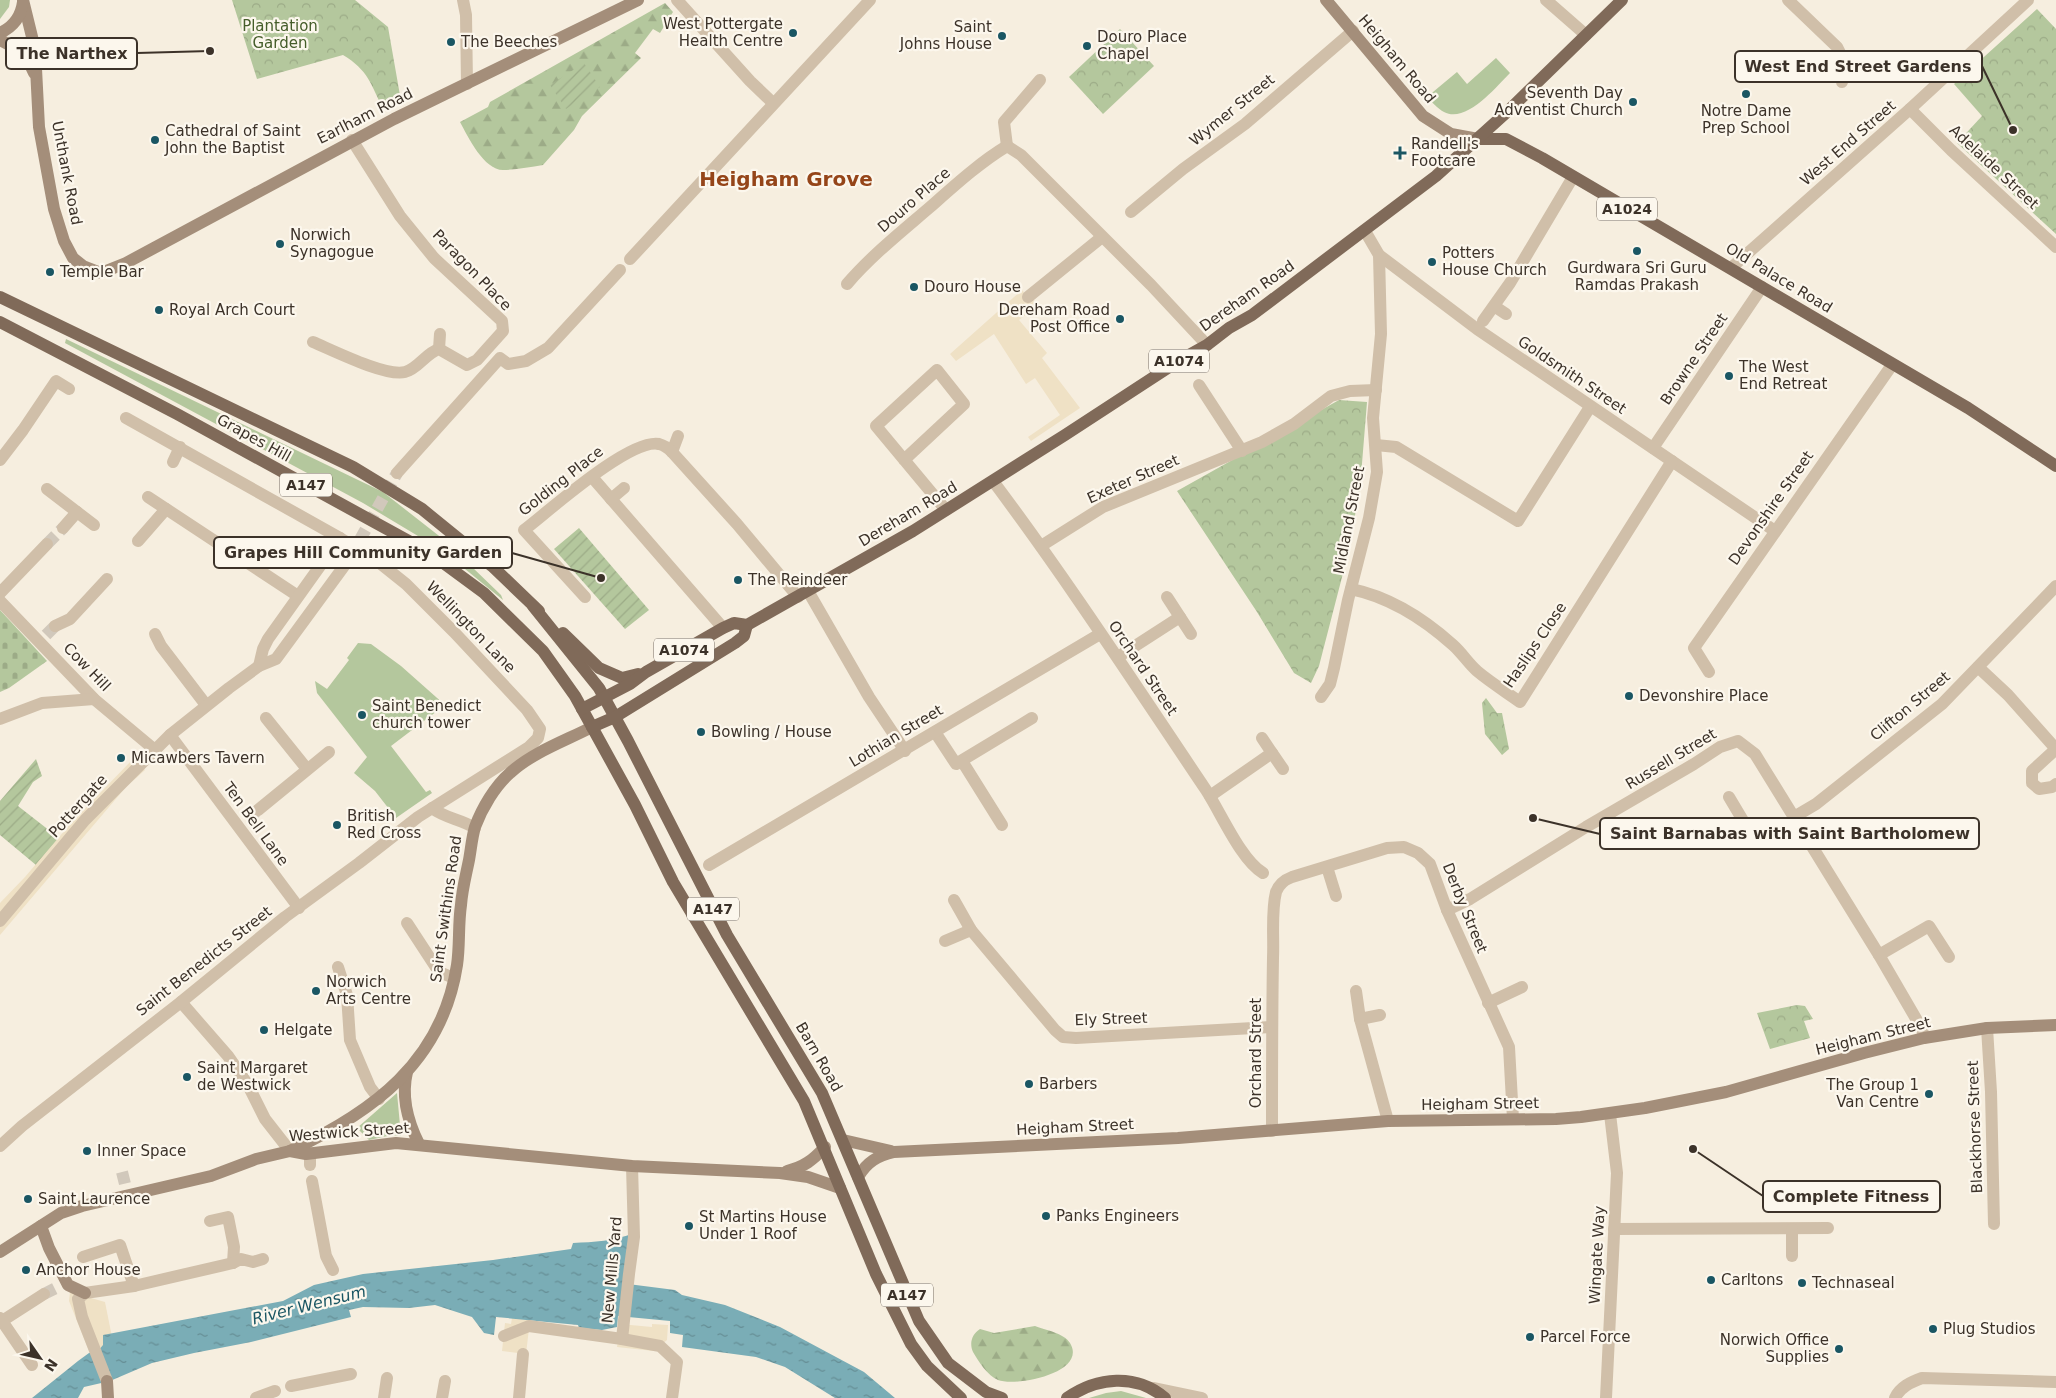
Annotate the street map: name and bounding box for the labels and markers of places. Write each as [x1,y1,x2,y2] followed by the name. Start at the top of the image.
[663,15,783,50] place label: West Pottergate Health Centre
[899,18,992,53] place label: Saint Johns House
[787,27,799,39] marker: West Pottergate Health Centre
[1097,28,1187,63] place label: Douro Place Chapel
[996,30,1008,42] marker: Saint Johns House
[460,33,557,51] place label: The Beeches
[445,36,457,48] marker: The Beeches
[6,38,137,69] callout: The Narthex
[1081,40,1093,52] marker: Douro Place Chapel
[1735,51,1982,82] callout: West End Street Gardens
[1494,84,1623,119] place label: Seventh Day Adventist Church
[1740,88,1752,100] marker: Notre Dame Prep School
[1627,96,1639,108] marker: Seventh Day Adventist Church
[1701,102,1791,137] place label: Notre Dame Prep School
[164,122,301,157] place label: Cathedral of Saint John the Baptist
[149,134,161,146] marker: Cathedral of Saint John the Baptist
[1411,135,1479,170] place label: Randell's Footcare
[1393,146,1407,160] marker: Randell's Footcare
[290,226,374,261] place label: Norwich Synagogue
[274,238,286,250] marker: Norwich Synagogue
[1442,244,1547,279] place label: Potters House Church
[1631,245,1643,257] marker: Gurdwara Sri Guru Ramdas Prakash
[1426,256,1438,268] marker: Potters House Church
[1567,259,1707,294] place label: Gurdwara Sri Guru Ramdas Prakash
[59,263,145,281] place label: Temple Bar
[44,266,56,278] marker: Temple Bar
[924,278,1021,296] place label: Douro House
[908,281,920,293] marker: Douro House
[169,301,295,319] place label: Royal Arch Court
[998,301,1110,336] place label: Dereham Road Post Office
[153,304,165,316] marker: Royal Arch Court
[1114,313,1126,325] marker: Dereham Road Post Office
[1738,358,1827,393] place label: The West End Retreat
[1723,370,1735,382] marker: The West End Retreat
[214,537,512,568] callout: Grapes Hill Community Garden
[747,571,848,589] place label: The Reindeer
[732,574,744,586] marker: The Reindeer
[1639,687,1769,705] place label: Devonshire Place
[1623,690,1635,702] marker: Devonshire Place
[372,697,481,732] place label: Saint Benedict church tower
[356,709,368,721] marker: Saint Benedict church tower
[711,723,832,741] place label: Bowling / House
[695,726,707,738] marker: Bowling / House
[131,749,265,767] place label: Micawbers Tavern
[115,752,127,764] marker: Micawbers Tavern
[347,807,422,842] place label: British Red Cross
[1600,818,1979,849] callout: Saint Barnabas with Saint Bartholomew
[331,819,343,831] marker: British Red Cross
[326,973,411,1008] place label: Norwich Arts Centre
[310,985,322,997] marker: Norwich Arts Centre
[274,1021,333,1039] place label: Helgate
[258,1024,270,1036] marker: Helgate
[197,1059,308,1094] place label: Saint Margaret de Westwick
[181,1071,193,1083] marker: Saint Margaret de Westwick
[1039,1075,1098,1093] place label: Barbers
[1825,1076,1919,1111] place label: The Group 1 Van Centre
[1023,1078,1035,1090] marker: Barbers
[1923,1088,1935,1100] marker: The Group 1 Van Centre
[97,1142,186,1160] place label: Inner Space
[81,1145,93,1157] marker: Inner Space
[1763,1181,1940,1212] callout: Complete Fitness
[38,1190,150,1208] place label: Saint Laurence
[22,1193,34,1205] marker: Saint Laurence
[1056,1207,1179,1225] place label: Panks Engineers
[699,1208,827,1243] place label: St Martins House Under 1 Roof
[1040,1210,1052,1222] marker: Panks Engineers
[683,1220,695,1232] marker: St Martins House Under 1 Roof
[36,1261,141,1279] place label: Anchor House
[20,1264,32,1276] marker: Anchor House
[1721,1271,1784,1289] place label: Carltons
[1705,1274,1717,1286] marker: Carltons
[1811,1274,1895,1292] place label: Technaseal
[1796,1277,1808,1289] marker: Technaseal
[1943,1320,2036,1338] place label: Plug Studios
[1927,1323,1939,1335] marker: Plug Studios
[1540,1328,1630,1346] place label: Parcel Force
[1524,1331,1536,1343] marker: Parcel Force
[1720,1331,1829,1366] place label: Norwich Office Supplies
[1833,1343,1845,1355] marker: Norwich Office Supplies

